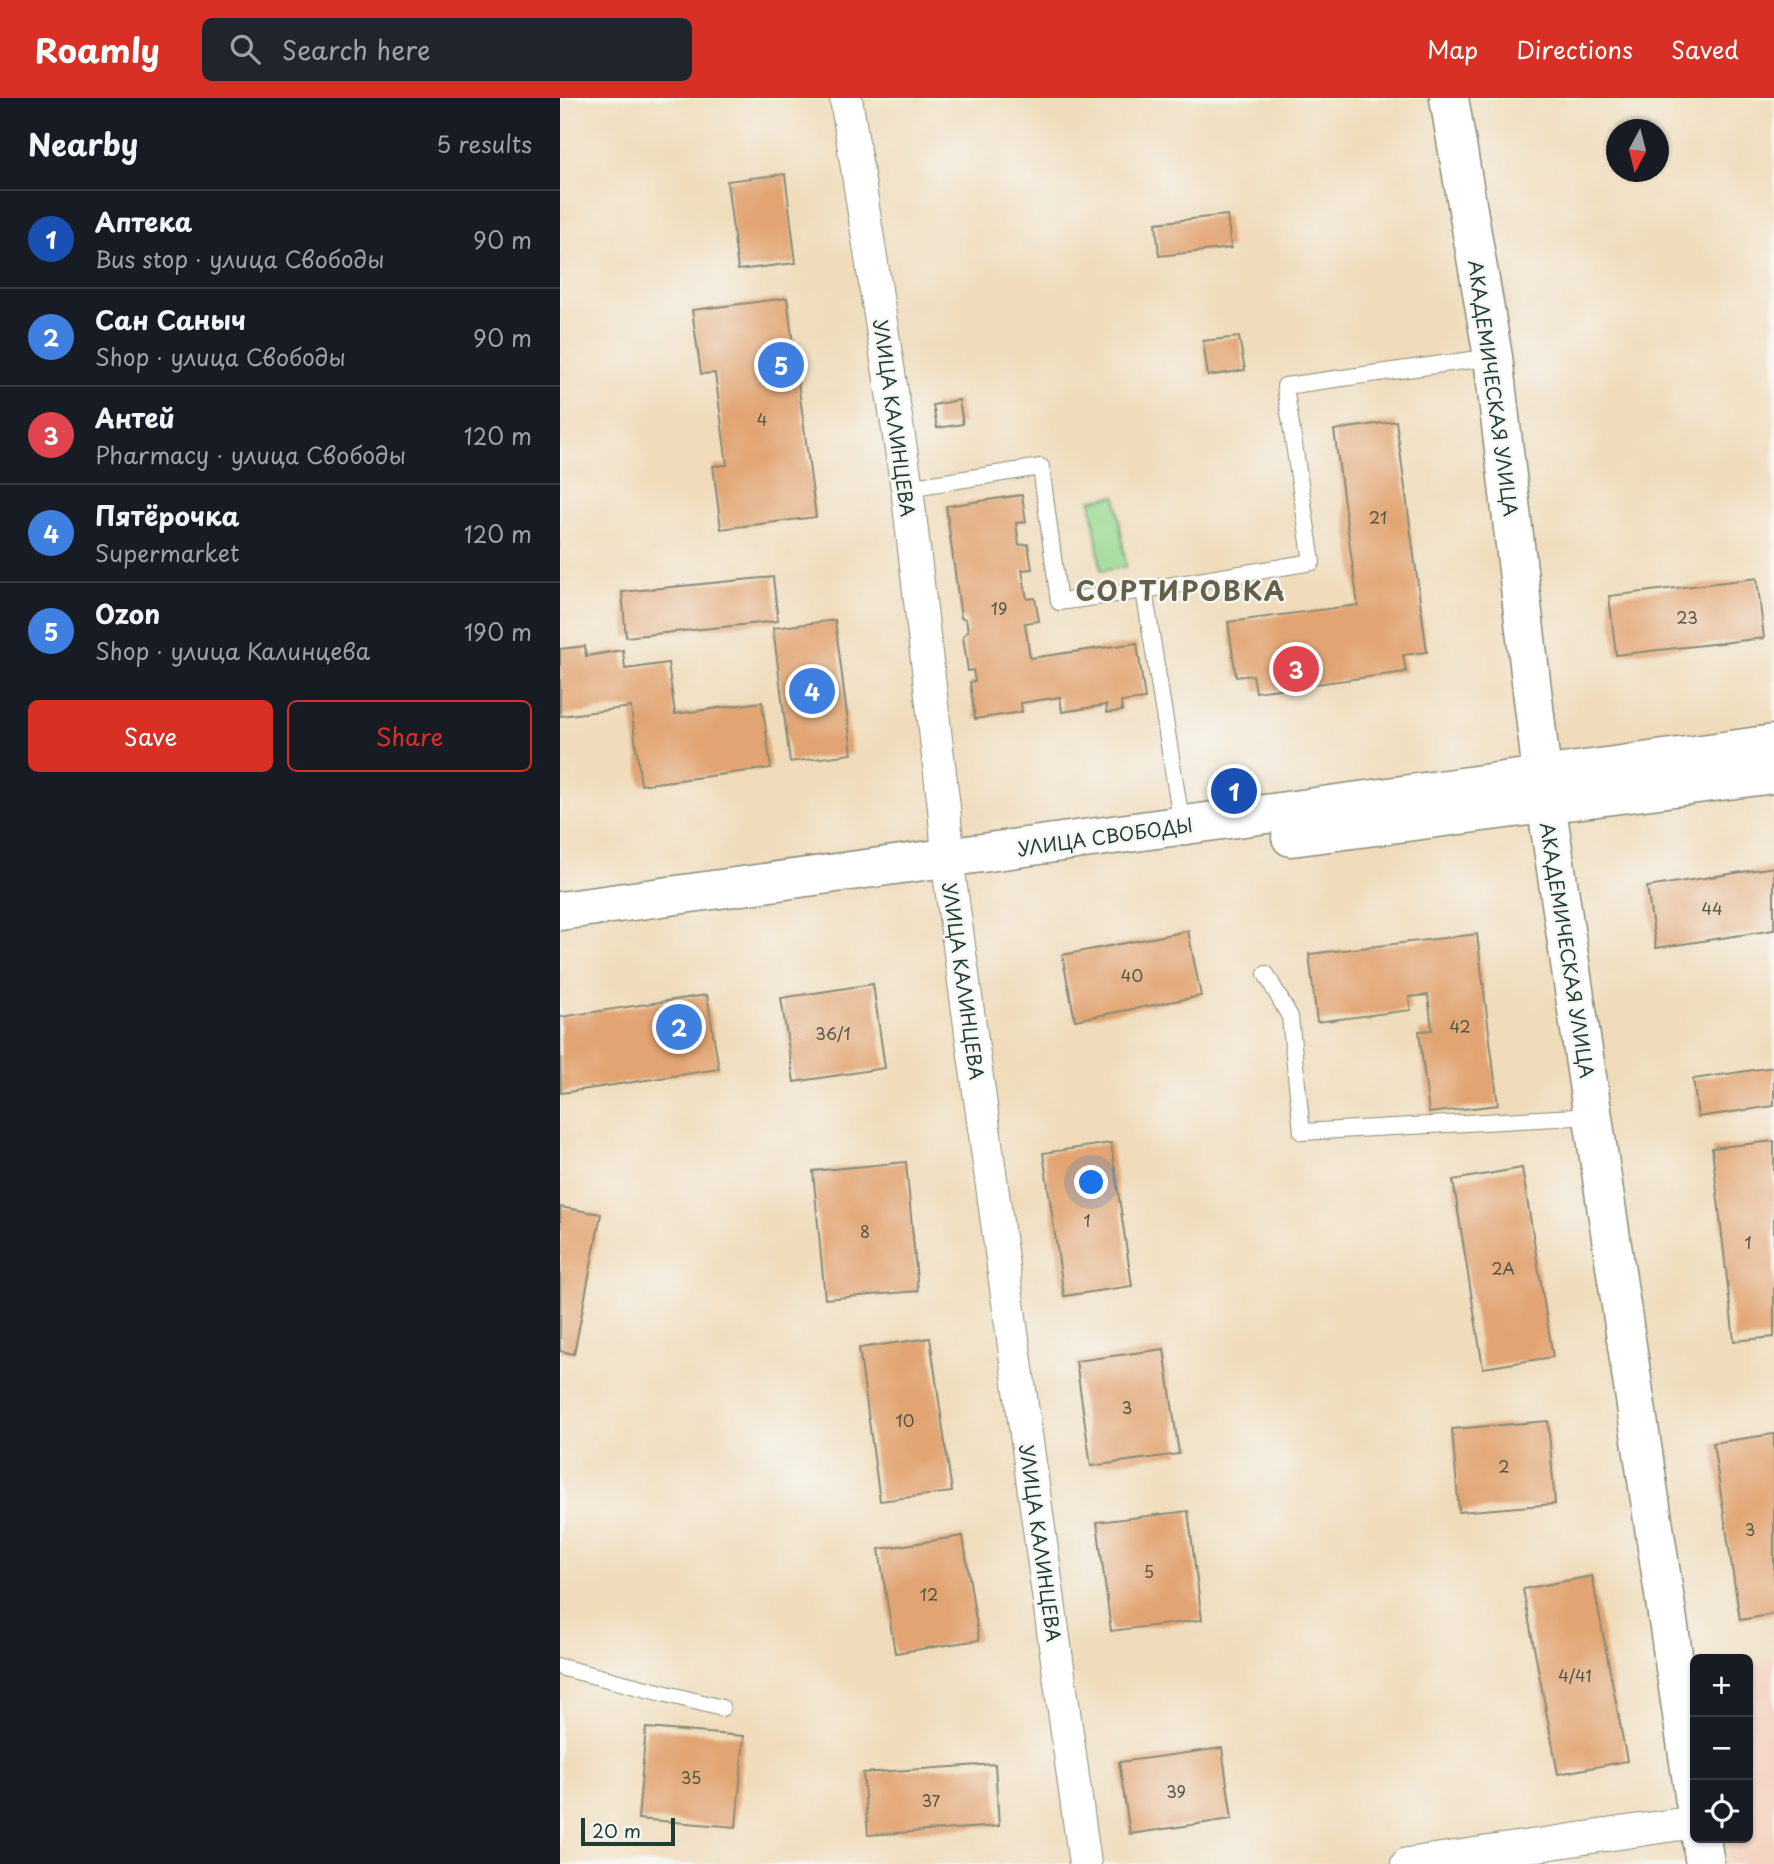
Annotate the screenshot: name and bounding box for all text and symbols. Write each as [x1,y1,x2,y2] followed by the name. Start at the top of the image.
[202,18,692,81] search box
[35,24,160,74] text: Roamly
[226,30,264,68] icon: search
[282,30,430,69] text: Search here
[1427,31,1478,67] text: Map
[1516,31,1633,67] text: Directions
[1671,31,1739,67] text: Saved
[1606,119,1669,182] north arrow
[28,121,138,166] text: Nearby
[436,126,532,161] text: 5 results
[95,202,192,241] text: Аптека
[46,222,57,257] text: 1
[473,222,532,257] text: 90 m
[95,241,385,276] text: Bus stop · улица Свободы
[1462,258,1526,518] street label: АКАДЕМИЧЕСКАЯ УЛИЦА
[95,300,246,339] text: Сан Саныч
[867,317,923,519] street label: УЛИЦА КАЛИНЦЕВА
[43,320,59,355] text: 2
[473,320,532,355] text: 90 m
[95,339,346,374] text: Shop · улица Свободы
[758,339,804,391] pin: 5
[95,398,175,437] text: Антей
[757,407,767,431] house number: 4
[43,418,59,453] text: 3
[464,418,532,453] text: 120 m
[95,437,406,472] text: Pharmacy · улица Свободы
[95,496,240,535] text: Пятёрочка
[1369,505,1387,529] house number: 21
[43,516,59,551] text: 4
[464,516,532,551] text: 120 m
[95,535,239,570] text: Supermarket
[1075,571,1287,610] district label: СОРТИРОВКА
[95,594,160,633] text: Ozon
[991,596,1007,620] house number: 19
[1676,605,1698,629] house number: 23
[44,614,58,649] text: 5
[464,614,532,649] text: 190 m
[95,633,370,668] text: Shop · улица Калинцева
[1273,643,1319,695] pin: 3
[789,665,835,717] pin: 4
[28,700,273,772] button: Save
[287,700,532,772] button: Share
[1211,765,1257,817] pin: 1
[1016,810,1194,862] street label: УЛИЦА СВОБОДЫ
[1534,820,1602,1080] street label: АКАДЕМИЧЕСКАЯ УЛИЦА
[936,880,992,1082] street label: УЛИЦА КАЛИНЦЕВА
[1701,896,1723,920] house number: 44
[1121,963,1143,987] house number: 40
[656,1001,702,1053] pin: 2
[1449,1014,1471,1038] house number: 42
[815,1021,851,1045] house number: 36/1
[1074,1165,1108,1199] your location
[1083,1208,1091,1232] house number: 1
[860,1219,870,1243] house number: 8
[1744,1230,1752,1254] house number: 1
[1491,1256,1515,1280] house number: 2А
[1122,1395,1132,1419] house number: 3
[896,1408,914,1432] house number: 10
[1013,1442,1069,1644] street label: УЛИЦА КАЛИНЦЕВА
[1498,1454,1510,1478] house number: 2
[1745,1517,1755,1541] house number: 3
[1144,1559,1154,1583] house number: 5
[920,1582,938,1606] house number: 12
[1690,1654,1753,1843] map controls
[1690,1654,1753,1717] button: +
[1558,1663,1592,1687] house number: 4/41
[1690,1717,1753,1780] button: −
[681,1765,701,1789] house number: 35
[1166,1779,1186,1803] house number: 39
[1690,1780,1753,1843] button: locate
[922,1788,941,1812] house number: 37
[581,1815,676,1847] scale bar
[592,1816,641,1844] text: 20 m

